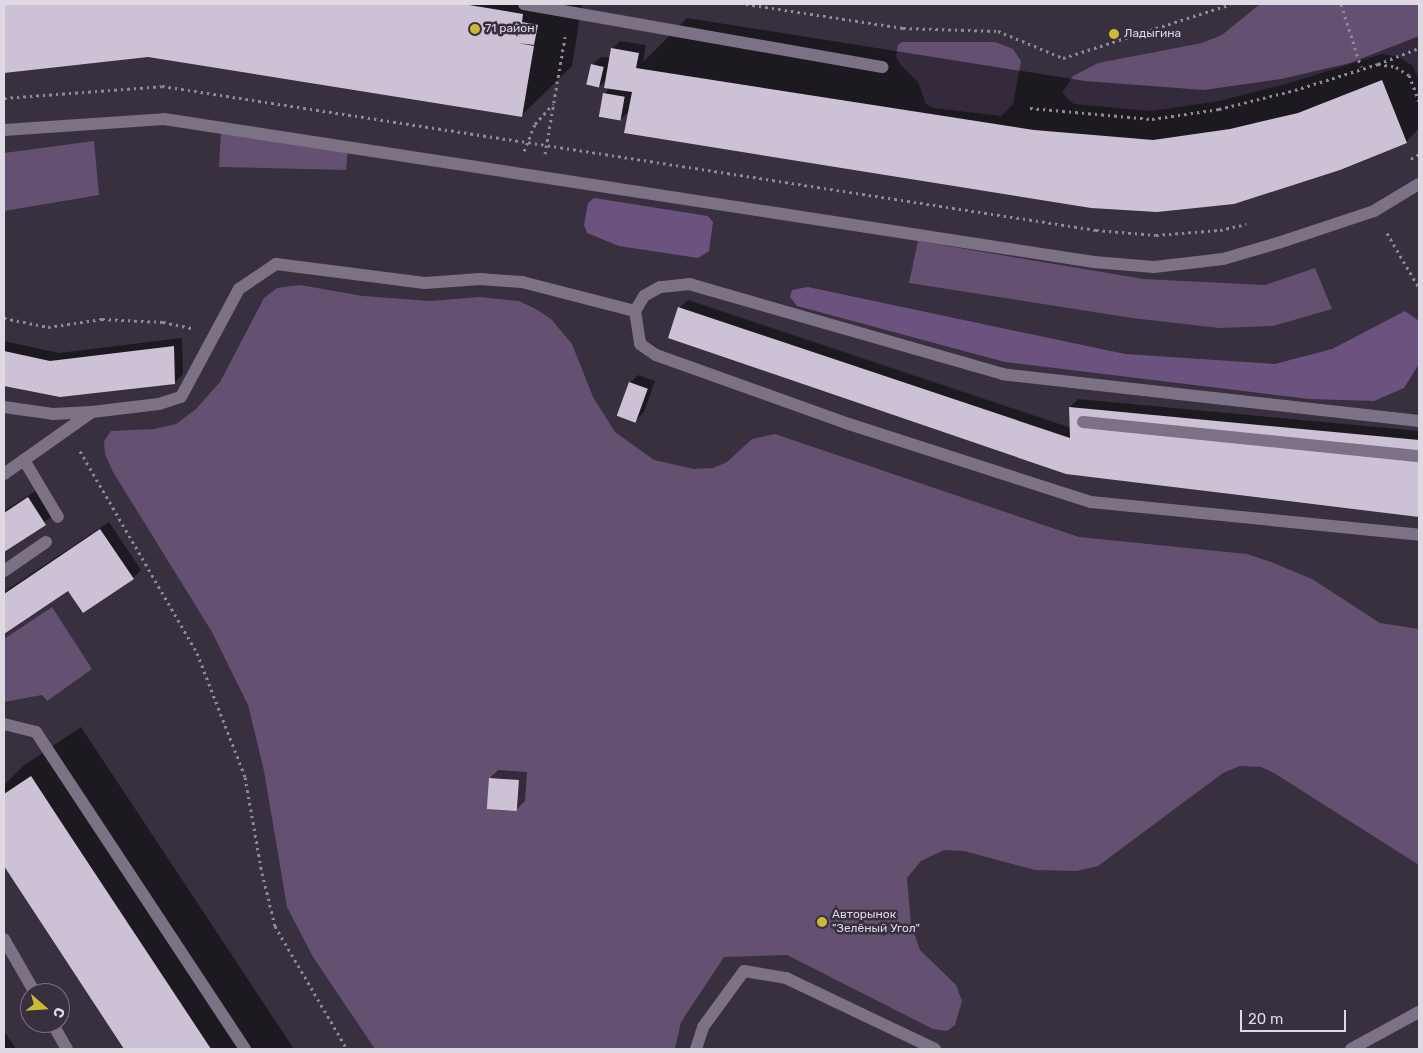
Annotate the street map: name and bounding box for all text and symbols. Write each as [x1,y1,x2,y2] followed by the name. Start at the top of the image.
[485,22,535,36] place label: 71 район
[469,23,481,35] marker: 71 район
[1124,27,1181,41] place label: Ладыгина
[1108,28,1120,40] marker: Ладыгина
[832,908,920,936] place label: Авторынок "Зелёный Угол"
[816,916,828,928] marker: Авторынок "Зелёный Угол"
[20,983,70,1033] north arrow
[1243,1000,1349,1032] scale bar
[49,1005,68,1020] text: С
[1248,1010,1283,1028] text: 20 m

